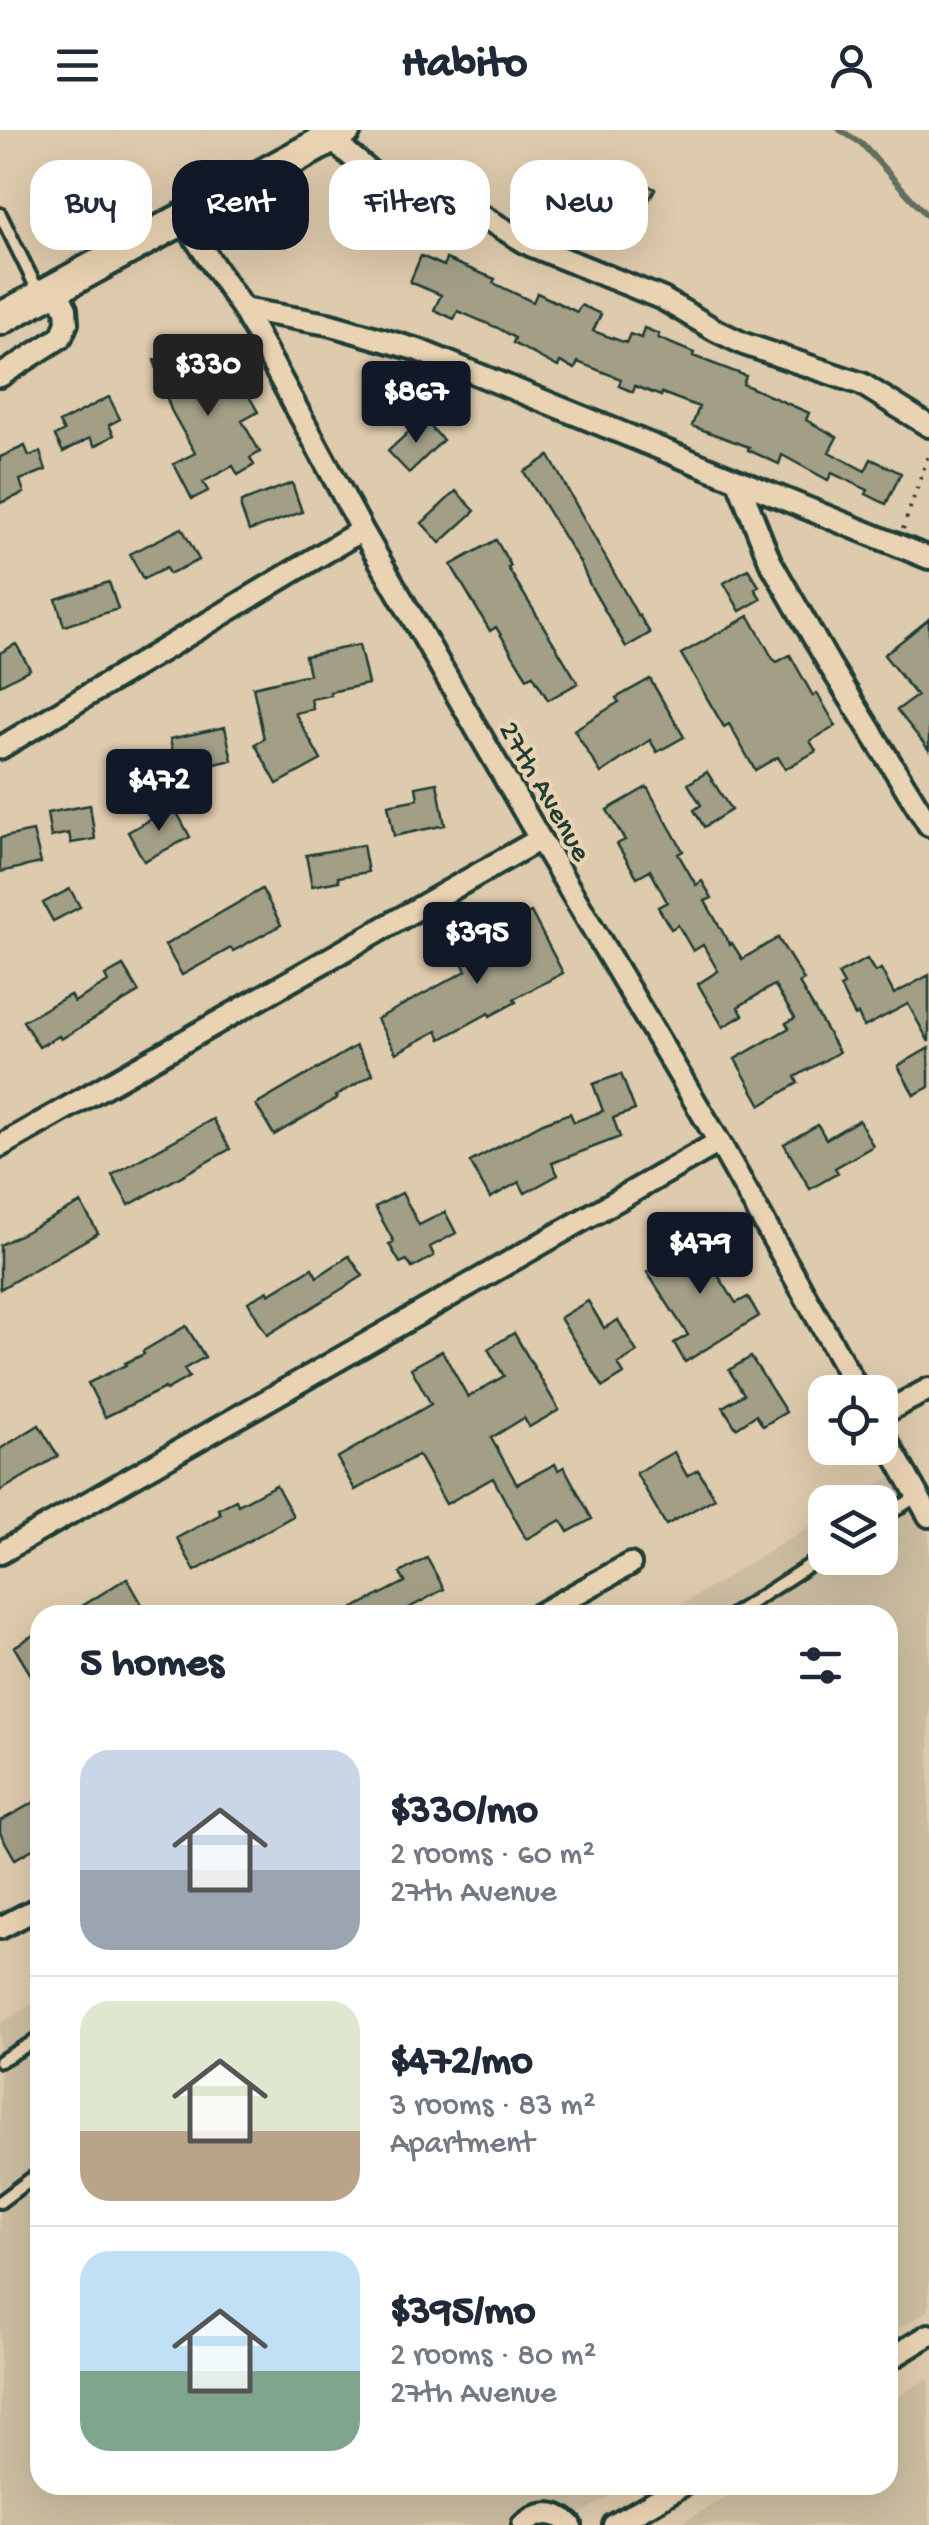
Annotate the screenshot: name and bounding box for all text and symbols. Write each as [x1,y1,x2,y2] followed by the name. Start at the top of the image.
[50,38,105,93] icon: menu
[824,38,879,93] icon: person
[402,39,527,92] text: Habito
[30,160,152,250] chip: Buy
[172,160,309,250] chip: Rent
[329,160,490,250] chip: Filters
[510,160,648,250] chip: New
[149,334,267,419] pin: $330
[175,347,241,385] text: $330
[357,361,475,446] pin: $867
[384,374,448,412] text: $867
[489,716,598,869] street label: 27th Avenue
[100,749,218,834] pin: $472
[128,762,190,800] text: $472
[418,902,536,987] pin: $395
[445,915,509,953] text: $395
[641,1212,759,1297] pin: $479
[669,1225,731,1263] text: $479
[808,1375,898,1575] map controls
[808,1375,898,1465] button: locate
[808,1485,898,1575] button: layers
[793,1638,848,1693] icon: filters
[80,1641,223,1690] text: 5 homes
[390,1788,538,1837] text: $330/mo
[160,1790,280,1910] icon: home
[390,1837,595,1875] text: 2 rooms · 60 m²
[390,1875,556,1913] text: 27th Avenue
[390,2039,533,2088] text: $472/mo
[160,2041,280,2161] icon: home
[390,2088,596,2126] text: 3 rooms · 83 m²
[390,2126,534,2164] text: Apartment
[390,2289,536,2338] text: $395/mo
[160,2291,280,2411] icon: home
[390,2338,596,2376] text: 2 rooms · 80 m²
[390,2376,556,2414] text: 27th Avenue

